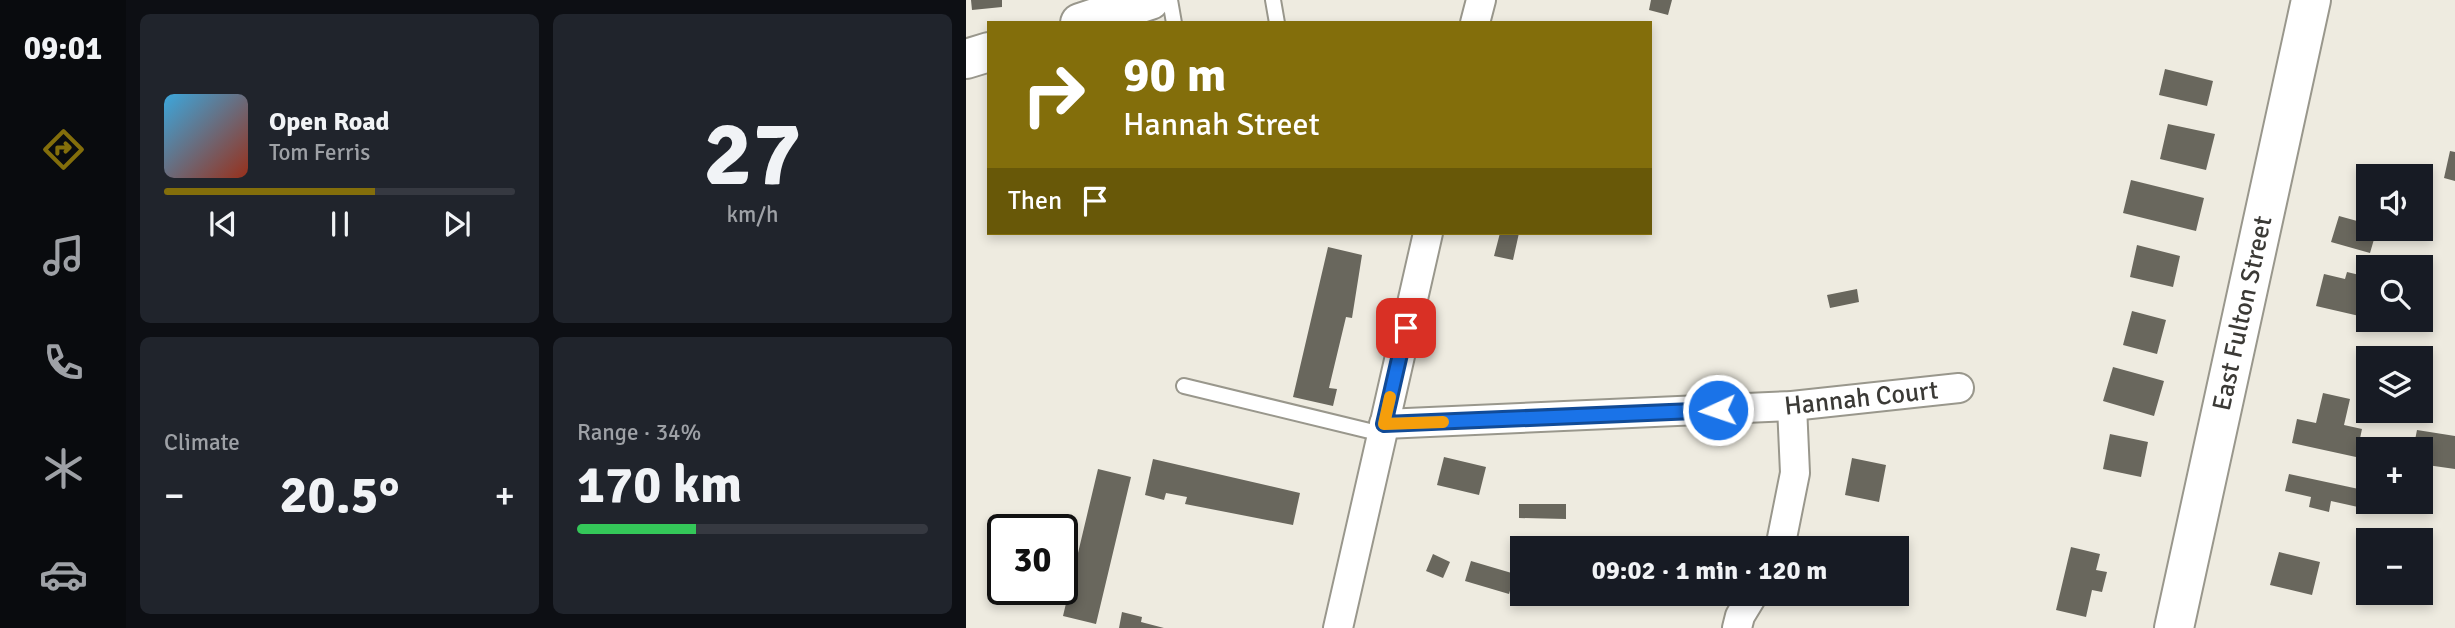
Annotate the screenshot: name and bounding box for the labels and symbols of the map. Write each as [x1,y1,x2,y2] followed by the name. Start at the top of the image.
[2206,213,2279,414] street label: East Fulton Street
[1376,298,1436,358] pin
[1681,373,1755,447] position arrow
[1783,374,1940,423] street label: Hannah Court
[987,514,1078,605] speed limit sign: 30

